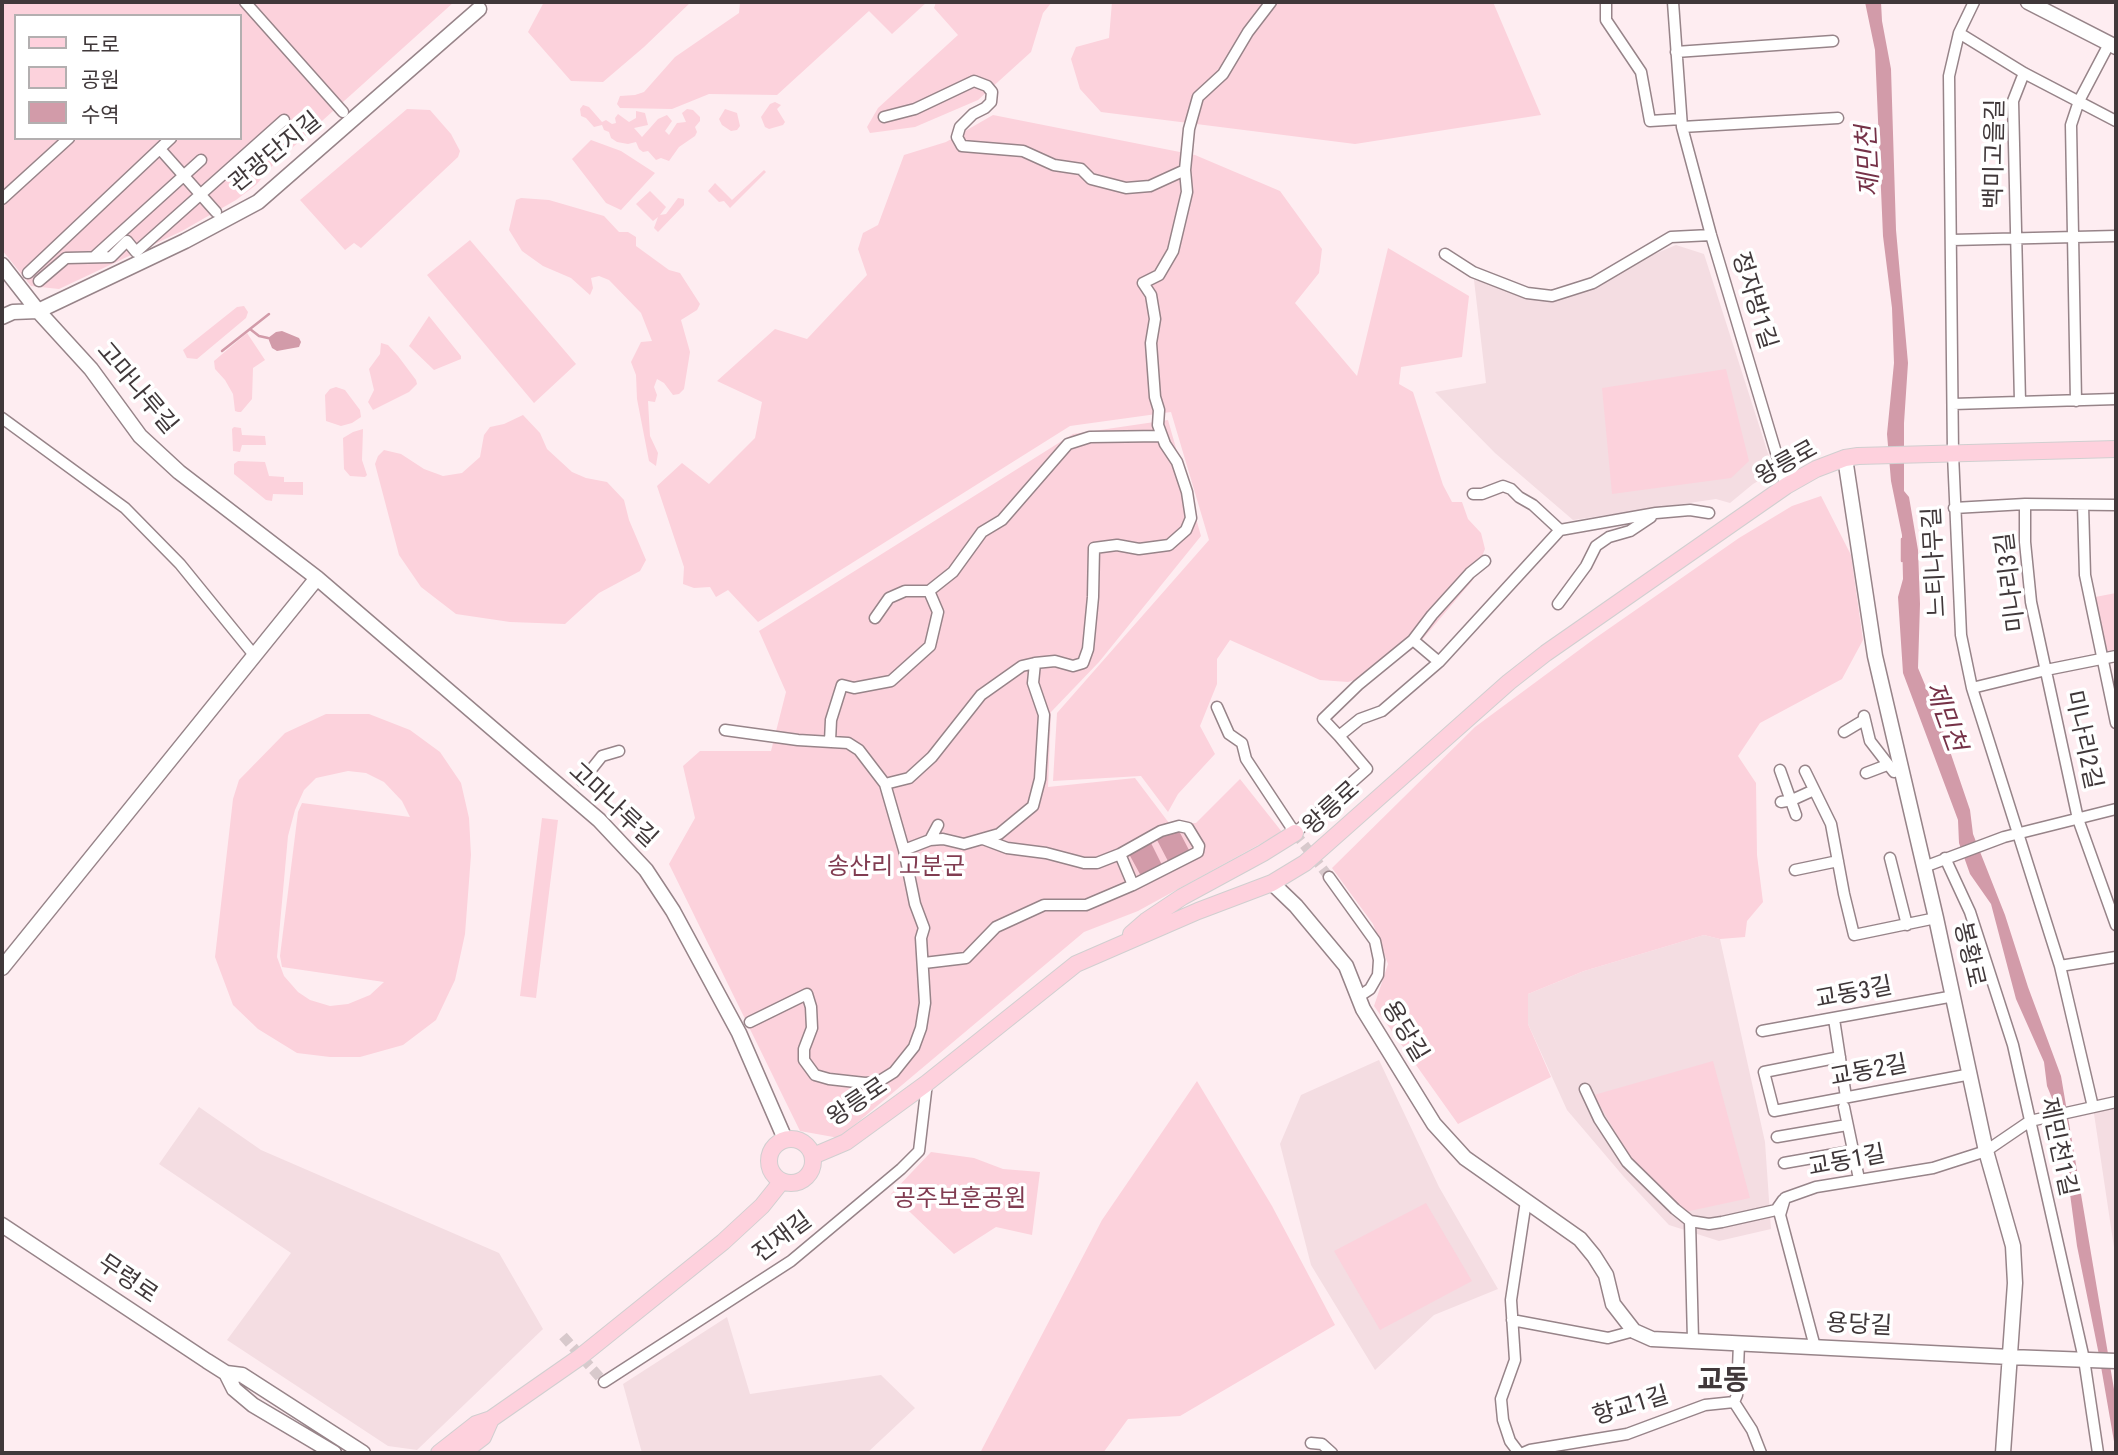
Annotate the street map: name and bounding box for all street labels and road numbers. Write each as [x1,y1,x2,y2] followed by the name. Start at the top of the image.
[1981,99,2011,209] street label: 백미고을길
[224,107,328,199] street label: 관광단지길
[1725,249,1781,353] street label: 정자방1길
[89,337,183,441] street label: 고마나루길
[1751,435,1823,493] street label: 왕릉로
[1919,506,1953,618] street label: 느티나무길
[1992,531,2032,633] street label: 미나리3길
[2058,688,2106,792] street label: 미나리2길
[562,758,662,854] street label: 고마나루길
[1298,776,1366,842] street label: 왕릉로
[1947,919,1989,991] street label: 봉황로
[1813,972,1895,1016] street label: 교동3길
[1375,996,1433,1068] street label: 용당길
[1828,1050,1910,1094] street label: 교동2길
[822,1073,894,1133] street label: 왕릉로
[2033,1095,2081,1199] street label: 제민천1길
[1806,1140,1888,1184] street label: 교동1길
[748,1207,818,1269] street label: 진재길
[91,1250,163,1310] street label: 무령로
[1825,1310,1893,1342] street label: 용당길
[1589,1382,1673,1432] street label: 향교1길

